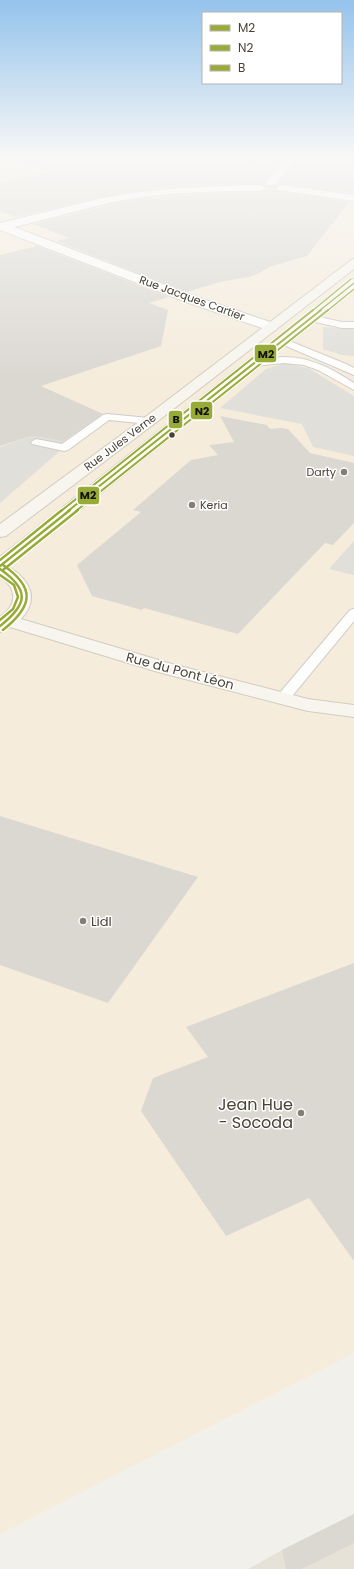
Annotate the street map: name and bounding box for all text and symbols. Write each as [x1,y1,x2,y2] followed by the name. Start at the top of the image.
[202,12,342,84] legend
[238,19,255,36] text: M2
[238,39,253,56] text: N2
[238,59,245,76] text: B
[137,271,247,325] street label: Rue Jacques Cartier
[254,344,277,363] line badge: M2
[258,346,274,362] text: M2
[190,401,213,420] line badge: N2
[195,403,209,419] text: N2
[81,409,160,475] street label: Rue Jules Verne
[168,410,183,429] line badge: B
[172,411,180,427] text: B
[167,430,177,440] unlabelled marker
[306,464,337,480] place label: Darty
[339,467,349,477] marker: Darty
[77,486,100,505] line badge: M2
[80,487,96,503] text: M2
[200,497,228,513] place label: Keria
[187,500,197,510] marker: Keria
[124,647,236,695] street label: Rue du Pont Léon
[91,912,112,931] place label: Lidl
[78,916,88,926] marker: Lidl
[218,1093,293,1134] place label: Jean Hue - Socoda
[296,1108,306,1118] marker: Jean Hue - Socoda

